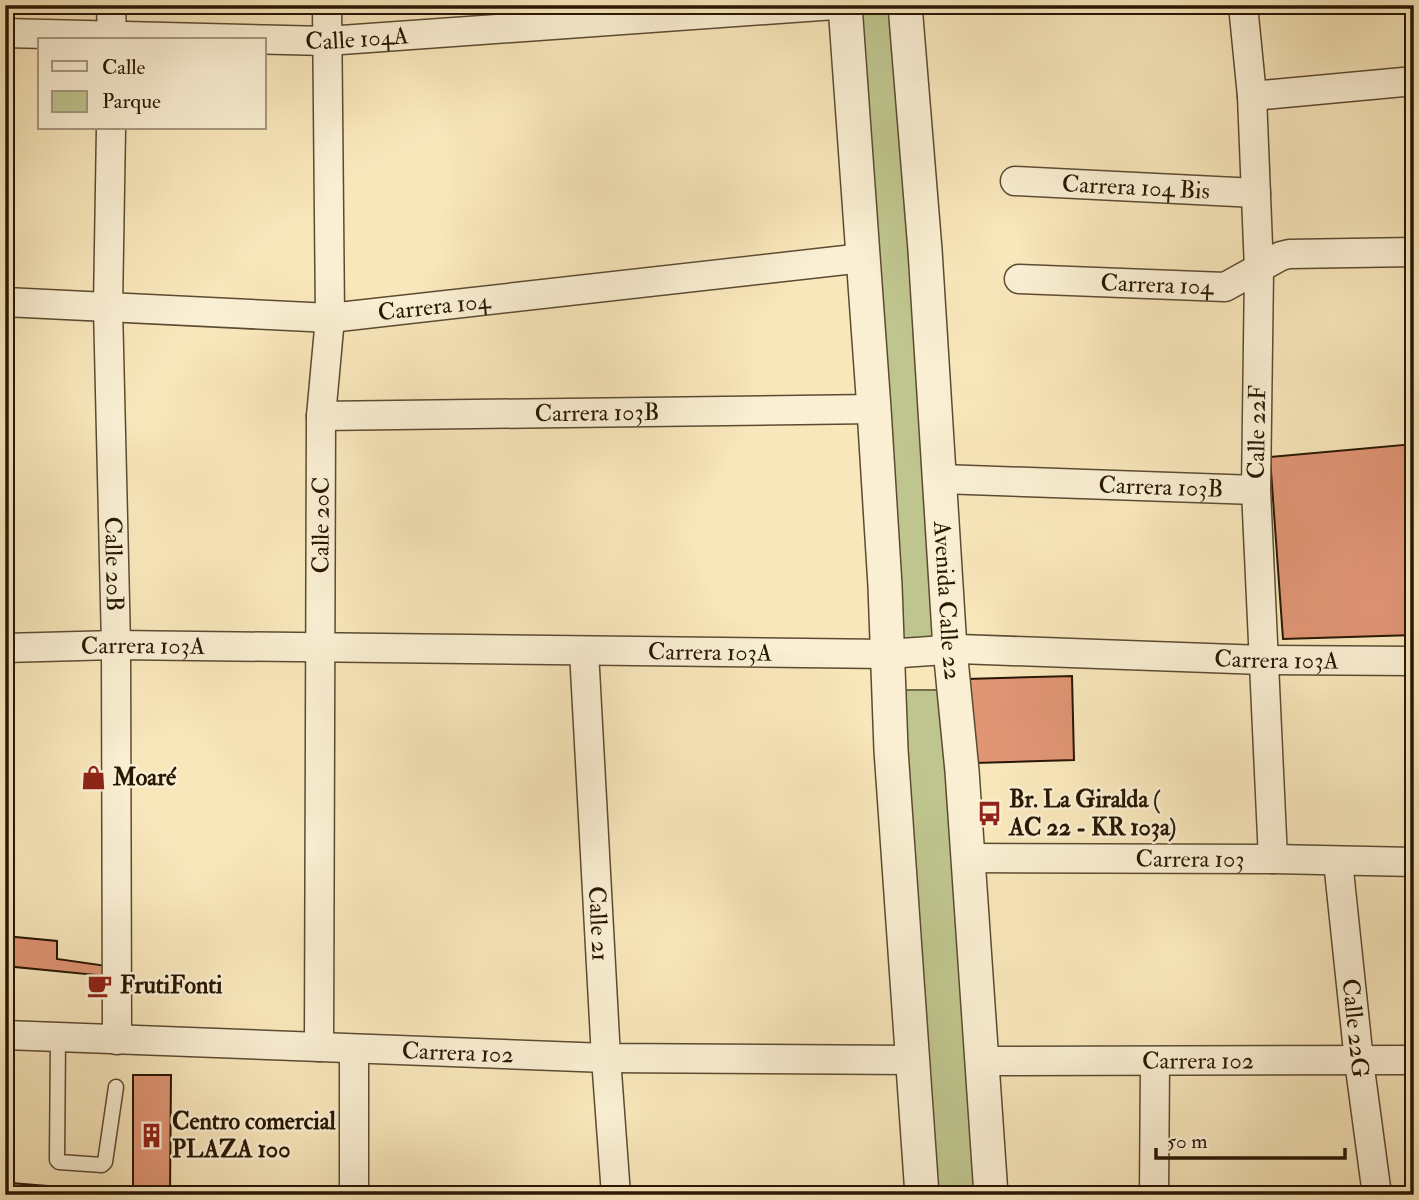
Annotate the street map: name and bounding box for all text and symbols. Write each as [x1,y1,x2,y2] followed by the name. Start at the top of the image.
[305,20,410,57] street label: Calle 104A
[38,38,266,130] legend
[102,54,146,81] text: Calle
[102,88,161,115] text: Parque
[1061,168,1211,206] street label: Carrera 104 Bis
[1100,267,1215,302] street label: Carrera 104
[376,284,493,328] street label: Carrera 104
[1241,385,1273,479] street label: Calle 22F
[534,396,660,429] street label: Carrera 103B
[1098,469,1224,504] street label: Carrera 103B
[305,477,336,573] street label: Calle 20C
[97,516,131,612] street label: Calle 20B
[926,519,968,681] street label: Avenida Calle 22
[80,629,205,662] street label: Carrera 103A
[648,636,772,668] street label: Carrera 103A
[1214,643,1339,676] street label: Carrera 103A
[112,762,177,793] place label: Moaré
[79,763,107,791] shop icon: Moaré
[1008,784,1176,843] place label: Br. La Giralda ( AC 22 - KR 103a)
[975,799,1003,827] bus stop icon: Br. La Giralda ( AC 22 - KR 103a)
[1135,843,1245,874] street label: Carrera 103
[581,885,616,962] street label: Calle 21
[120,970,223,1001] place label: FrutiFonti
[86,971,114,999] cafe icon: FrutiFonti
[1335,977,1377,1079] street label: Calle 22G
[401,1035,514,1070] street label: Carrera 102
[1142,1045,1254,1076] street label: Carrera 102
[172,1106,337,1165] place label: Centro comercial PLAZA 100
[1156,1116,1346,1160] scale bar
[138,1121,166,1149] building icon: Centro comercial PLAZA 100
[1167,1128,1208,1155] text: 50 m

